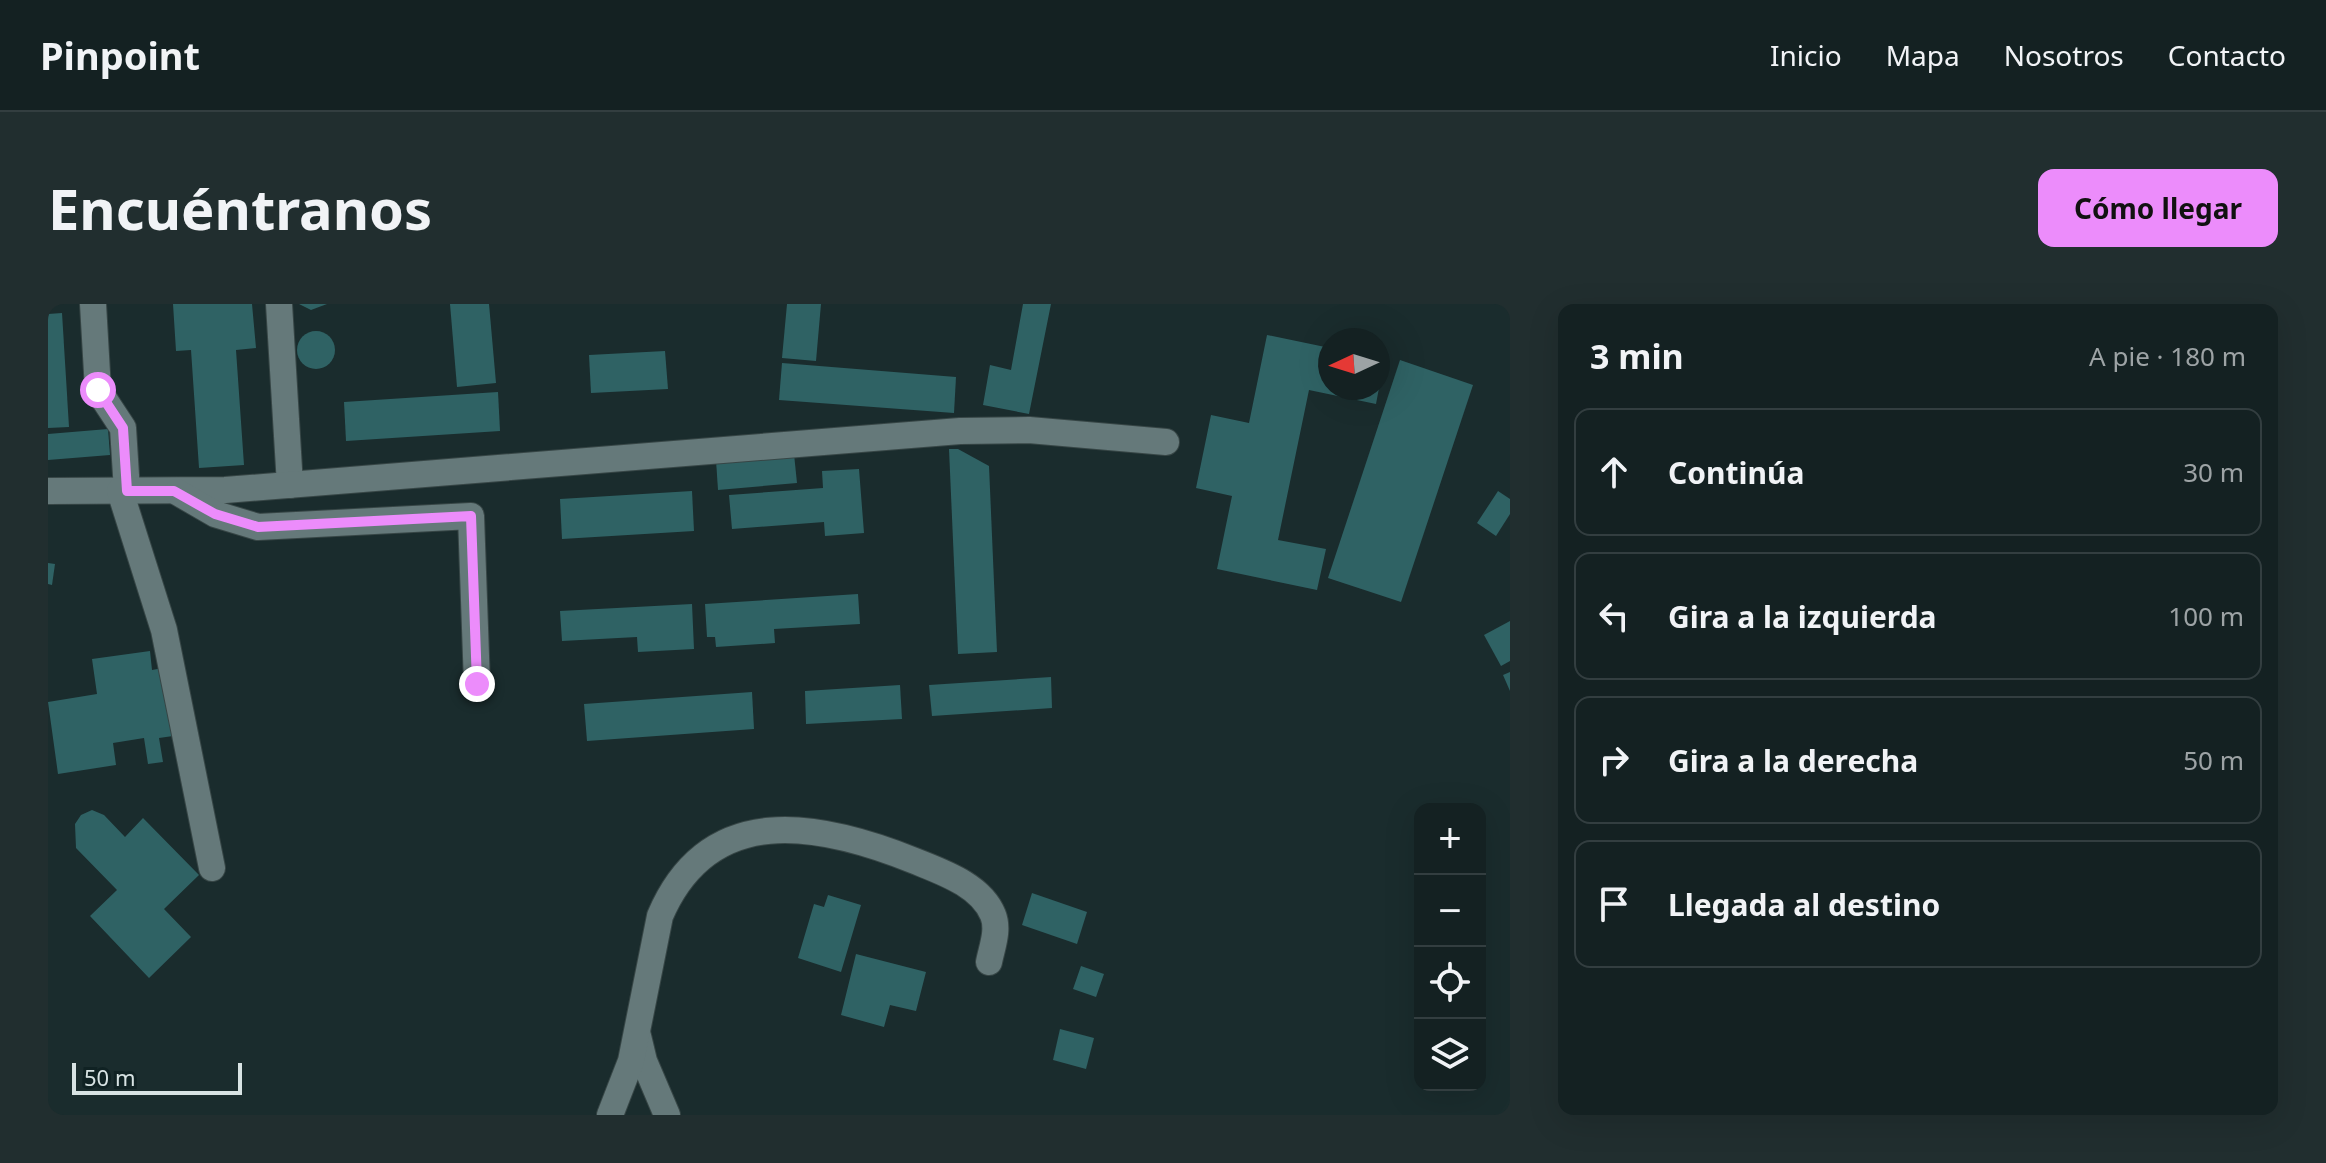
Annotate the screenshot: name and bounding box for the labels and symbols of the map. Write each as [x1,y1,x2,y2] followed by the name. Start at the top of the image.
[1318,328,1390,400] north arrow
[80,372,116,408] route start
[459,666,495,702] route end
[72,1059,242,1095] scale bar

